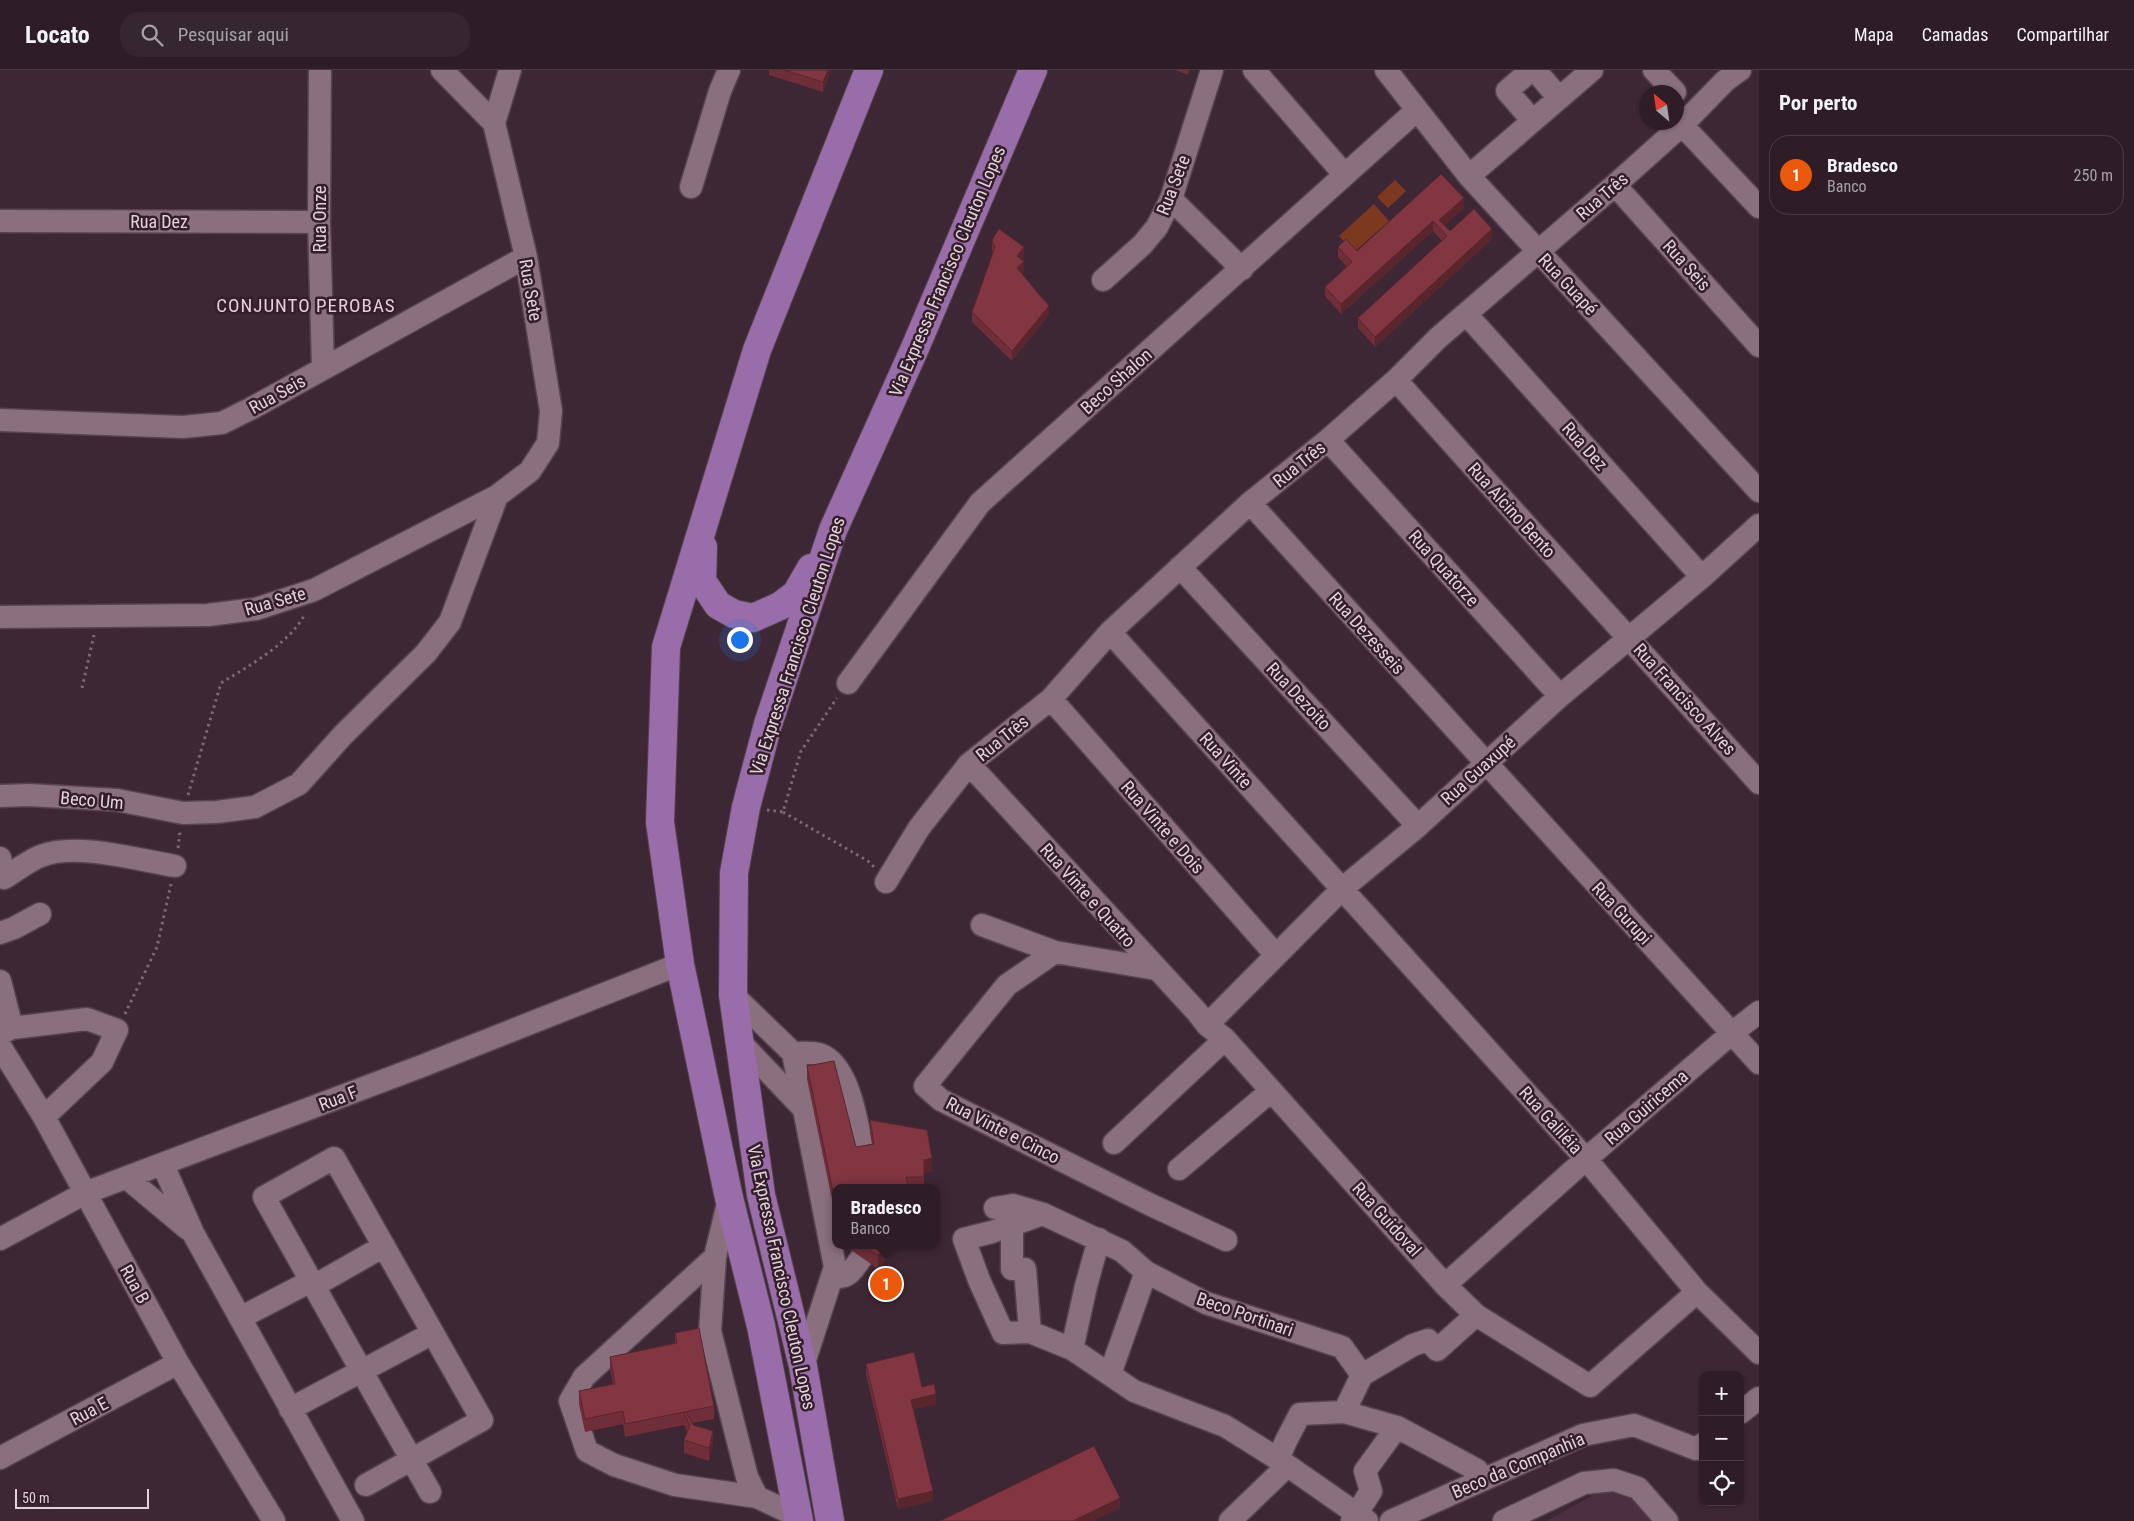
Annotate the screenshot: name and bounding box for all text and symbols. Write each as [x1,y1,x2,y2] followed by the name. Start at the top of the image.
[120,12,470,57] search box
[25,21,90,49] text: Locato
[138,21,166,49] icon: search
[178,23,289,46] text: Pesquisar aqui
[1854,24,1894,45] text: Mapa
[1922,24,1988,45] text: Camadas
[2016,24,2109,45] text: Compartilhar
[1639,85,1684,130] north arrow
[1779,91,1858,115] text: Por perto
[885,142,1009,400] street label: Via Expressa Francisco Cleuton Lopes
[1152,152,1194,218] street label: Rua Sete
[1827,154,1898,177] text: Bradesco
[1792,166,1800,185] text: 1
[2074,166,2113,185] text: 250 m
[1572,168,1632,224] street label: Rua Três
[1827,177,1867,196] text: Banco
[309,186,330,252] street label: Rua Onze
[130,211,188,232] street label: Rua Dez
[1659,235,1715,295] street label: Rua Seis
[1534,249,1602,319] street label: Rua Guapé
[515,257,547,323] street label: Rua Sete
[216,294,396,317] district label: CONJUNTO PEROBAS
[1076,344,1156,418] street label: Beco Shalon
[245,370,309,418] street label: Rua Seis
[1558,418,1612,475] street label: Rua Dez
[1269,437,1329,491] street label: Rua Três
[1464,458,1560,562] street label: Rua Alcino Bento
[745,514,849,778] street label: Via Expressa Francisco Cleuton Lopes
[1404,526,1484,610] street label: Rua Quatorze
[242,582,308,620] street label: Rua Sete
[1325,588,1409,678] street label: Rua Dezesseis
[727,627,753,653] your location
[1629,639,1741,759] street label: Rua Francisco Alves
[1262,658,1336,734] street label: Rua Dezoito
[972,711,1032,765] street label: Rua Três
[1196,728,1256,792] street label: Rua Vinte
[1436,731,1520,809] street label: Rua Guaxupé
[1117,776,1209,878] street label: Rua Vinte e Dois
[60,787,124,813] street label: Beco Um
[1036,839,1140,951] street label: Rua Vinte e Quatro
[1588,877,1656,949] street label: Rua Gurupi
[1600,1065,1692,1149] street label: Rua Guiricema
[316,1081,361,1115] street label: Rua F
[1515,1082,1587,1158] street label: Rua Galiléia
[943,1092,1063,1168] street label: Rua Vinte e Cinco
[744,1143,820,1411] street label: Via Expressa Francisco Cleuton Lopes
[1348,1178,1426,1260] street label: Rua Guidoval
[832,1184,940,1249] popup
[851,1196,921,1219] text: Bradesco
[851,1219,890,1238] text: Banco
[116,1261,154,1307] street label: Rua B
[870,1265,902,1303] pin: 1
[1194,1288,1296,1340] street label: Beco Portinari
[1699,1371,1744,1506] map controls
[1699,1371,1744,1416] button: +
[66,1392,112,1430] street label: Rua E
[1699,1416,1744,1461] button: −
[1449,1428,1587,1502] street label: Beco da Companhia
[1699,1461,1744,1506] button: locate
[15,1486,149,1509] scale bar
[22,1490,50,1506] text: 50 m

